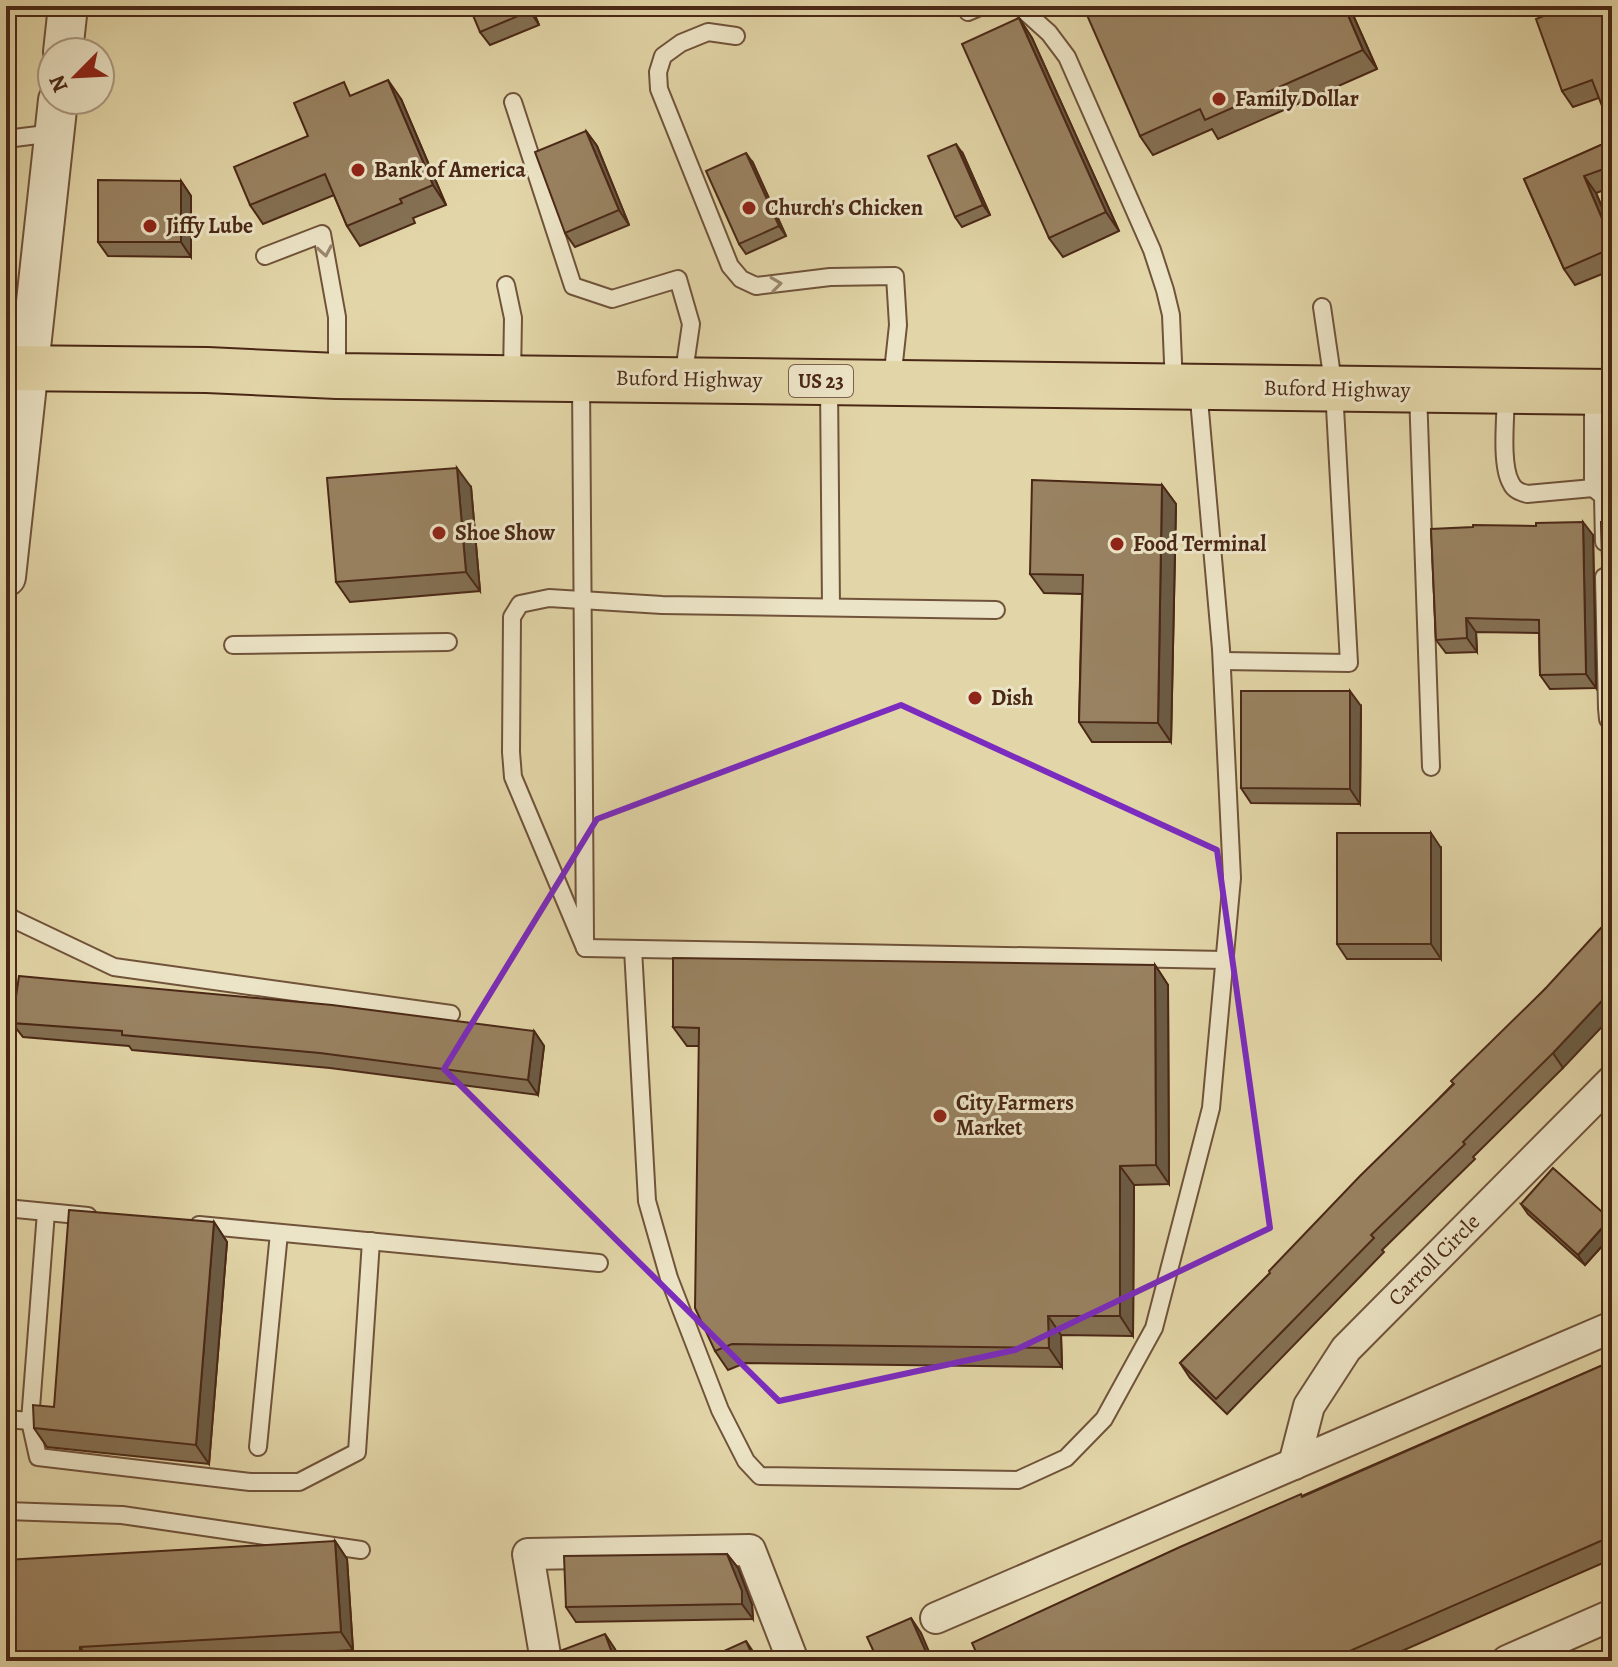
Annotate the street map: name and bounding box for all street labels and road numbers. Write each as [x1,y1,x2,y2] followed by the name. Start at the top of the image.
[615,363,763,395] street label: Buford Highway
[789,365,853,397] road number: US 23
[1263,373,1411,405] street label: Buford Highway
[1381,1207,1487,1313] street label: Carroll Circle

